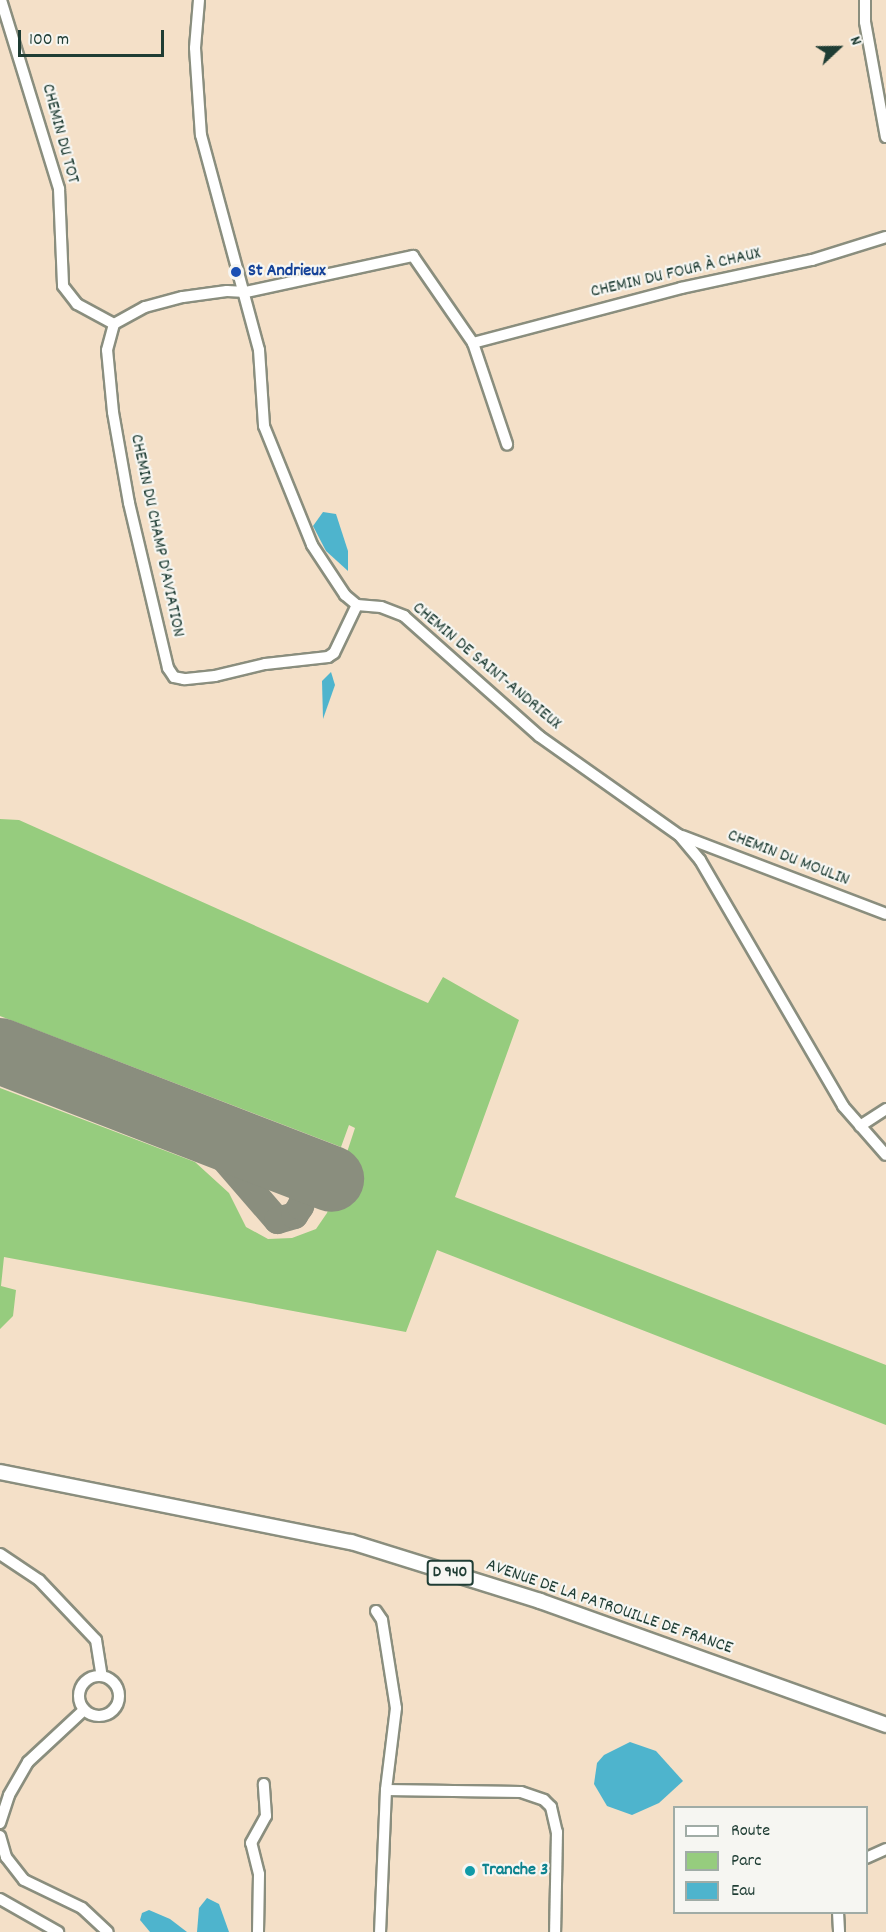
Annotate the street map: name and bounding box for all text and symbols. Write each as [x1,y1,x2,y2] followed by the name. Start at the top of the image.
[21,18,166,56] scale bar
[808,18,868,78] north arrow
[29,28,69,53] text: 100 m
[843,33,867,49] text: N
[35,82,83,186] street label: CHEMIN DU TOT
[589,244,763,304] street label: CHEMIN DU FOUR À CHAUX
[248,261,326,283] place label: St Andrieux
[229,265,243,279] marker: St Andrieux
[124,433,188,639] street label: CHEMIN DU CHAMP D'AVIATION
[407,598,565,736] street label: CHEMIN DE SAINT-ANDRIEUX
[724,826,852,892] street label: CHEMIN DU MOULIN
[483,1556,735,1660] street label: AVENUE DE LA PATROUILLE DE FRANCE
[426,1560,474,1586] road number: D 940
[673,1806,868,1914] legend
[731,1819,770,1844] text: Route
[731,1849,762,1874] text: Parc
[482,1860,548,1882] place label: Tranche 3
[463,1864,477,1878] marker: Tranche 3
[731,1879,755,1904] text: Eau

